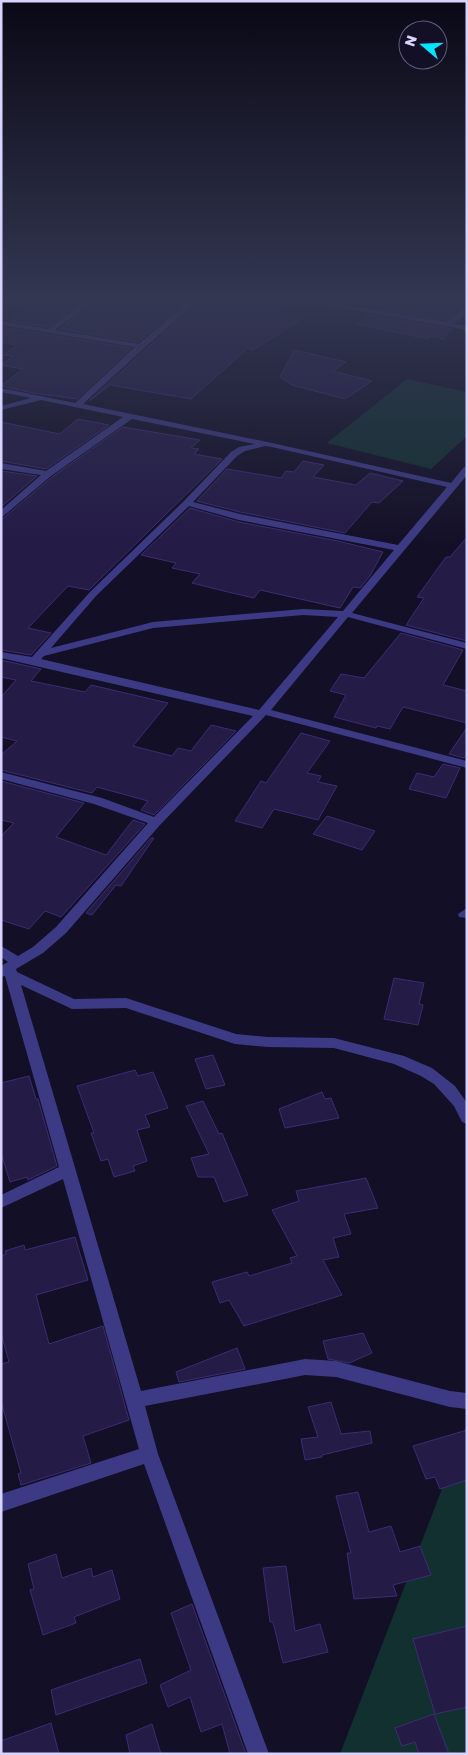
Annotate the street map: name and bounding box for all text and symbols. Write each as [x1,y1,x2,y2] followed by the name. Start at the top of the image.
[398,20,448,70] north arrow
[400,33,420,48] text: N

